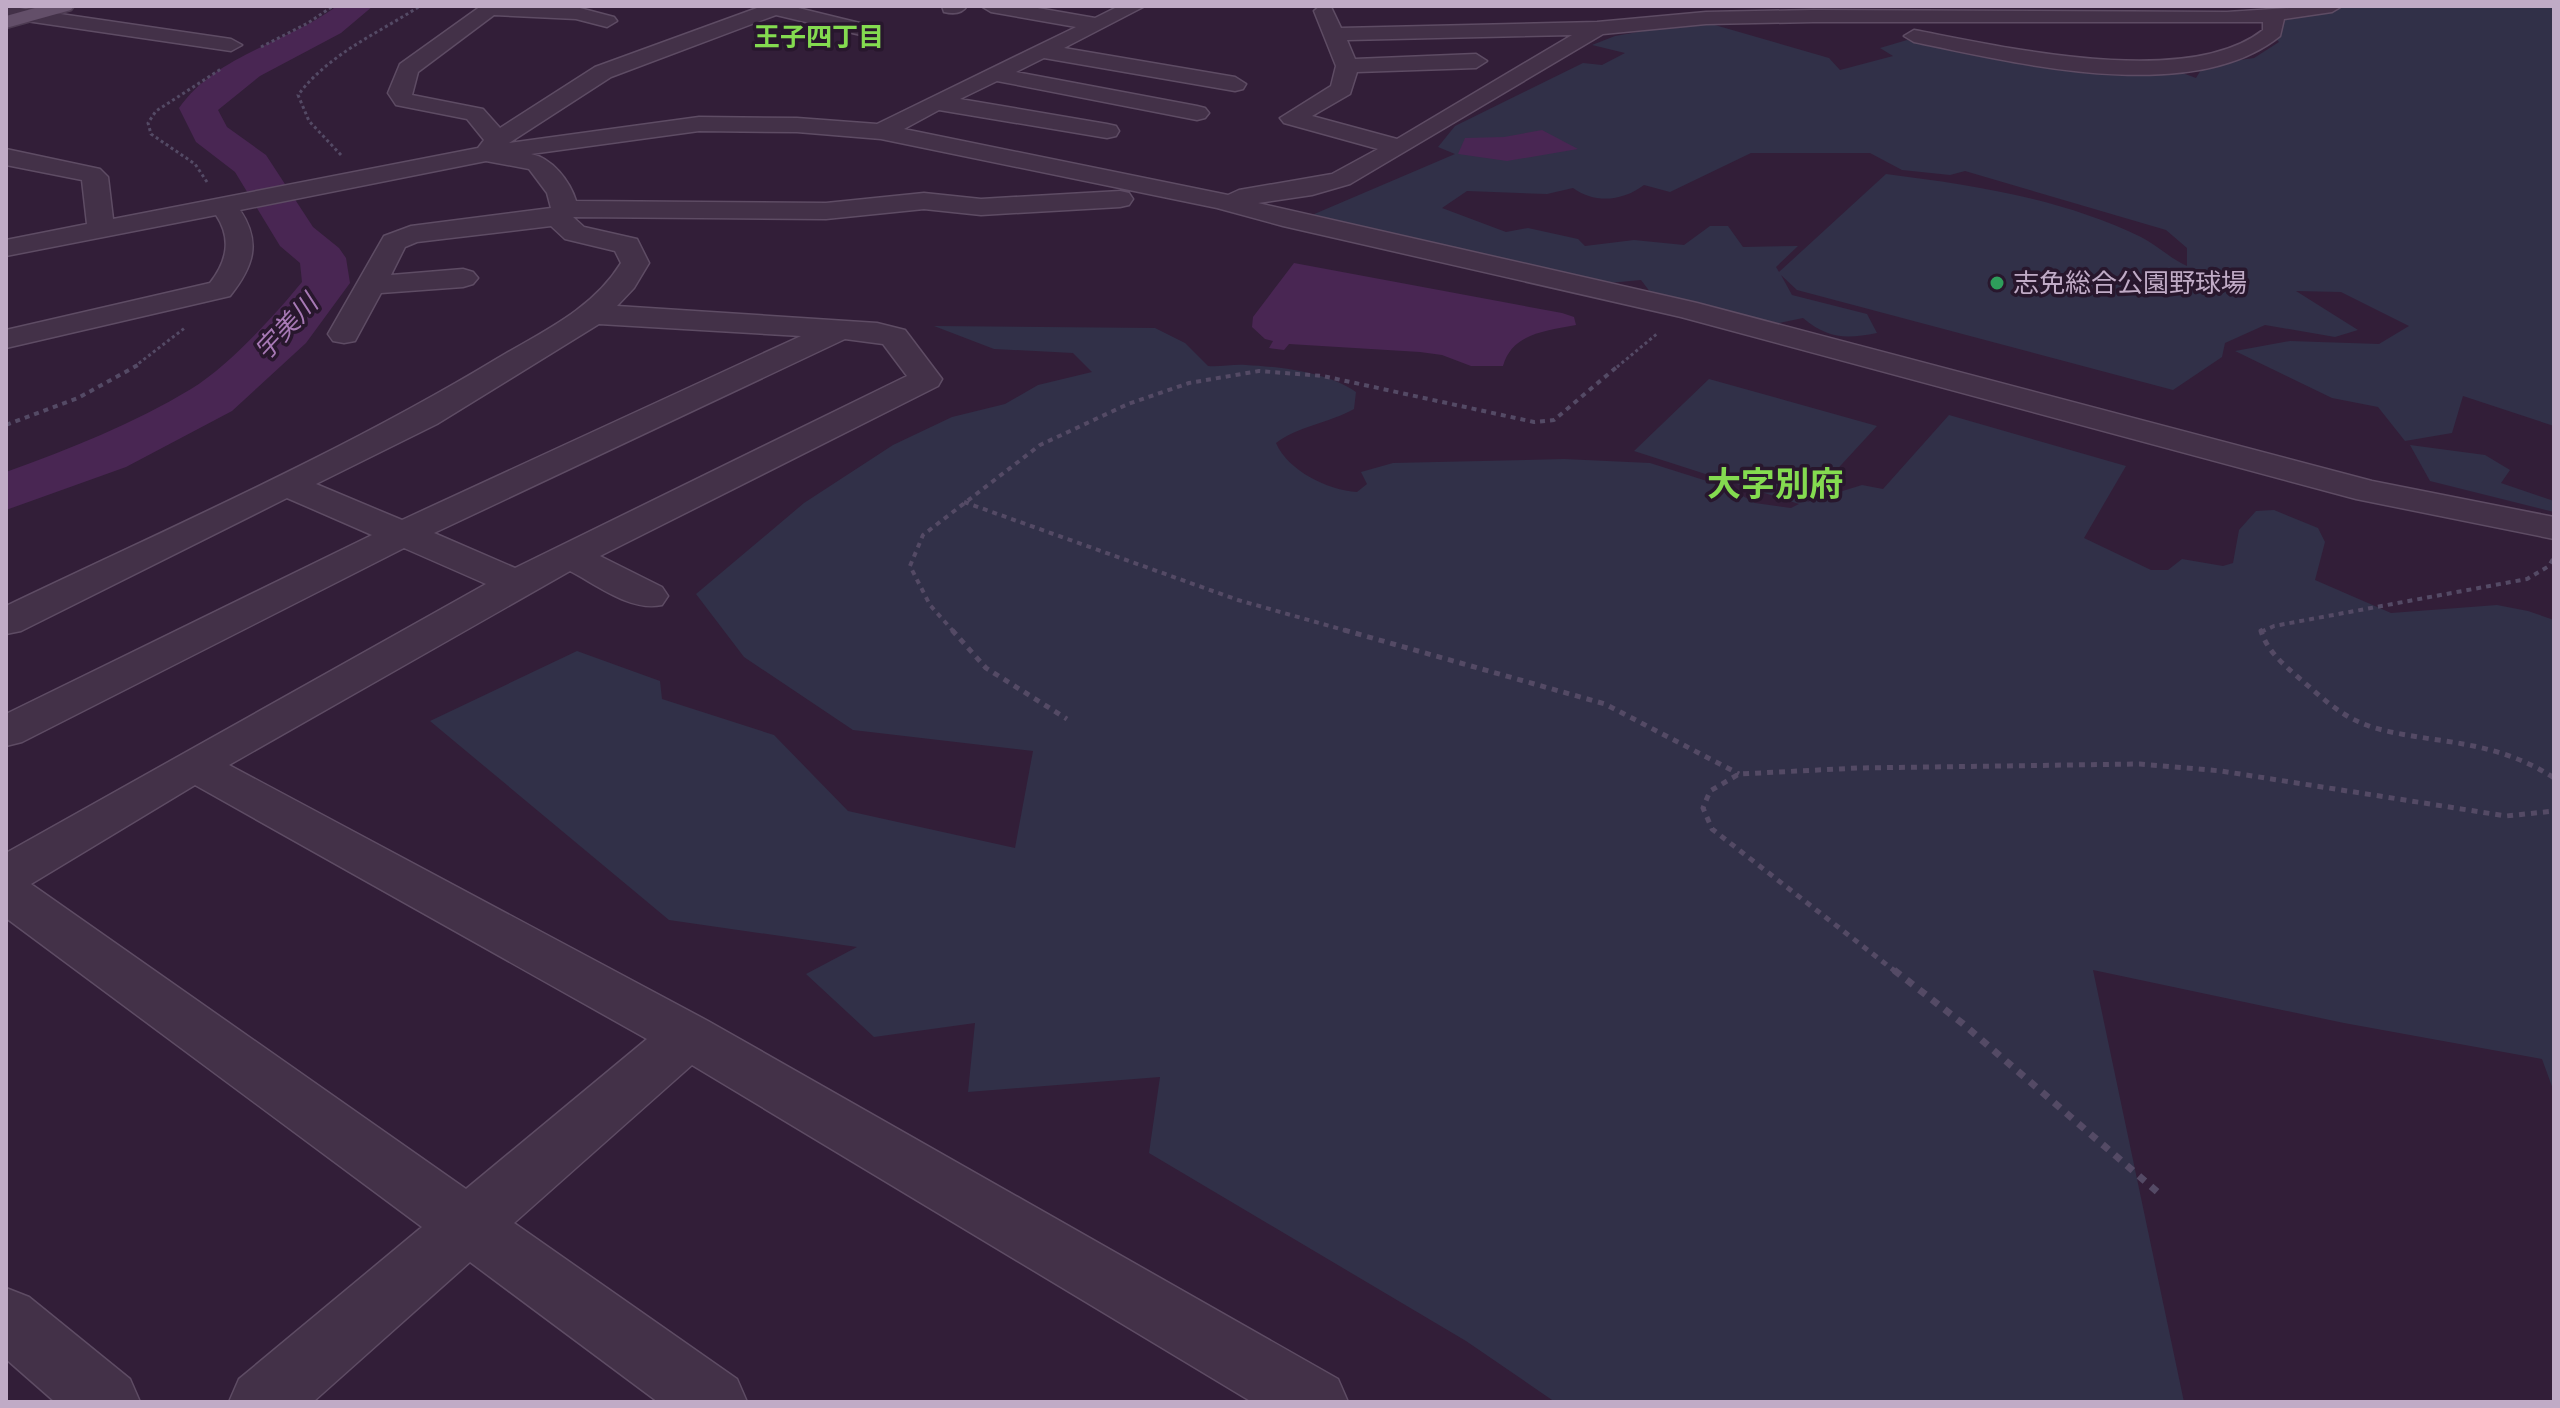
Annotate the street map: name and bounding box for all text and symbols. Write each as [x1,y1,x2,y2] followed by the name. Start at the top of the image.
[754,18,884,56] district label: 王子四丁目
[2013,264,2247,302] place label: 志免総合公園野球場
[1988,274,2006,292] marker: 志免総合公園野球場
[246,283,329,368] water label: 宇美川
[1707,460,1843,509] district label: 大字別府

